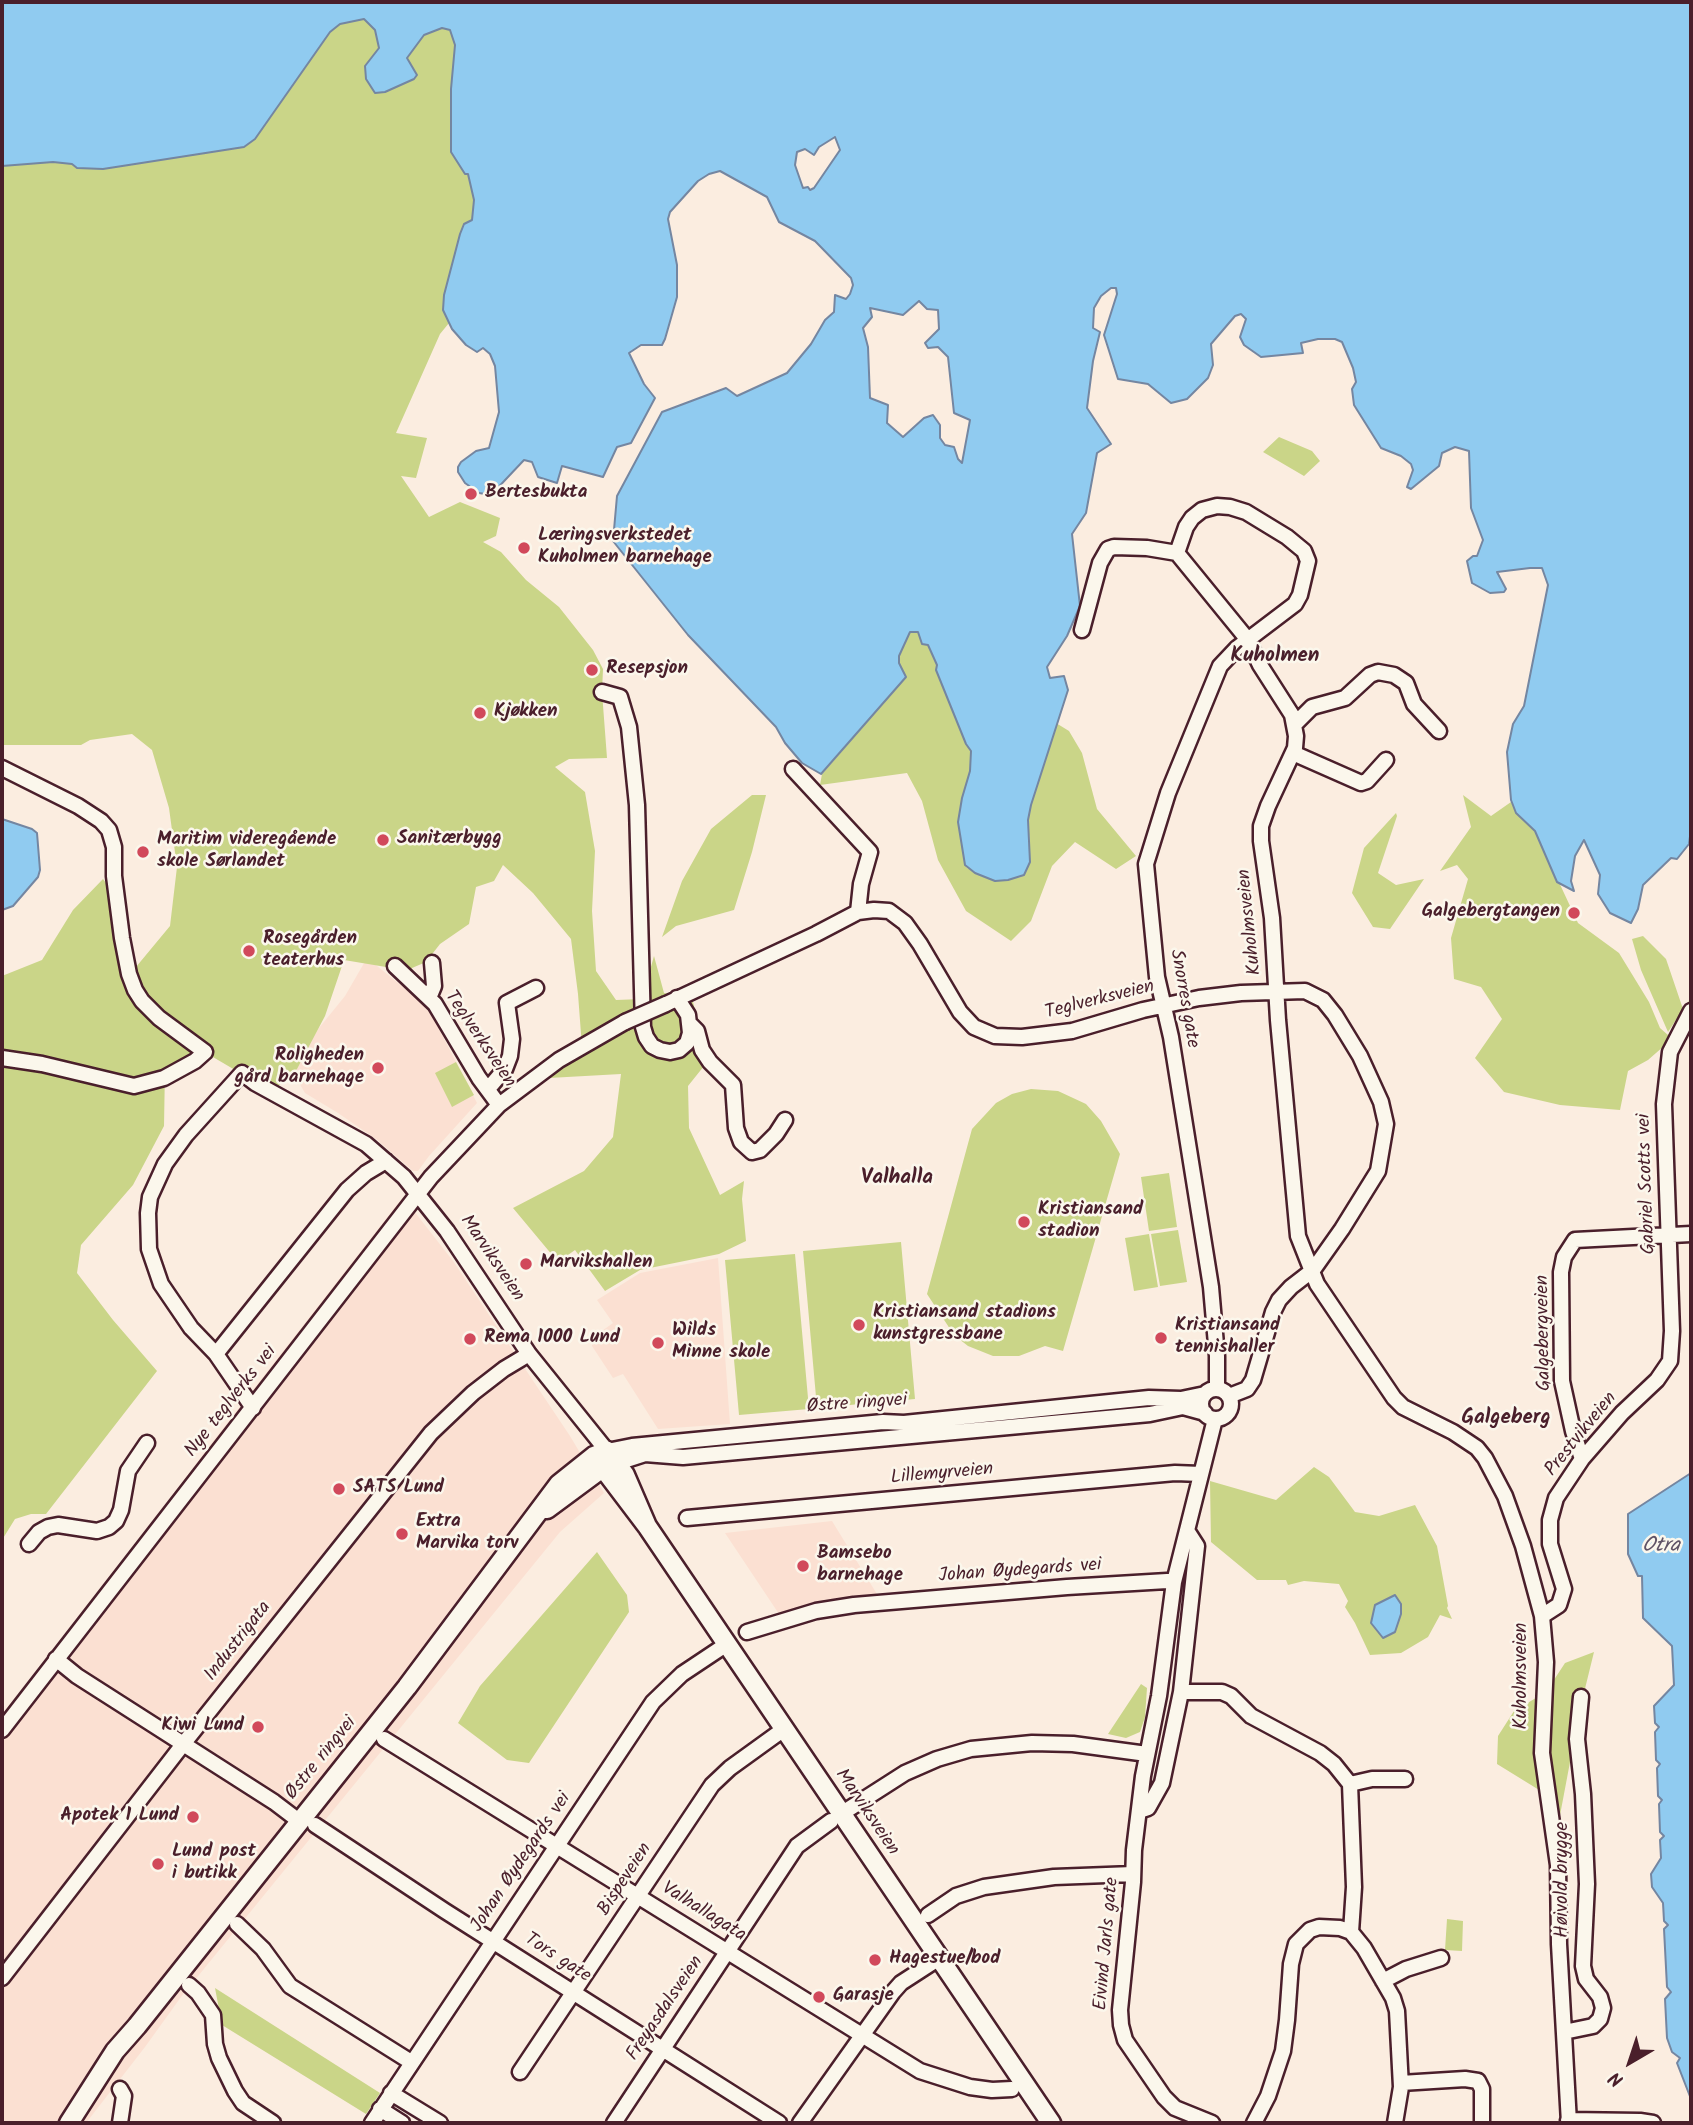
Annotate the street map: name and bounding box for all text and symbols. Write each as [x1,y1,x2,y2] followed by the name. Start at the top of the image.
[485,483,587,505] place label: Bertesbukta
[463,486,479,502] marker: Bertesbukta
[538,526,712,570] place label: Læringsverkstedet Kuholmen barnehage
[516,540,532,556] marker: Læringsverkstedet Kuholmen barnehage
[1231,644,1319,670] district label: Kuholmen
[606,659,688,681] place label: Resepsjon
[584,662,600,678] marker: Resepsjon
[494,702,557,724] place label: Kjøkken
[472,705,488,721] marker: Kjøkken
[397,829,502,851] place label: Sanitærbygg
[157,830,336,874] place label: Maritim videregående skole Sørlandet
[375,832,391,848] marker: Sanitærbygg
[135,844,151,860] marker: Maritim videregående skole Sørlandet
[1234,868,1268,976] street label: Kuholmsveien
[1422,902,1560,924] place label: Galgebergtangen
[1566,905,1582,921] marker: Galgebergtangen
[263,929,357,973] place label: Rosegården teaterhus
[241,943,257,959] marker: Rosegården teaterhus
[1163,948,1203,1050] street label: Snorres gate
[1043,976,1157,1026] street label: Teglverksveien
[438,987,520,1093] street label: Teglverksveien
[235,1046,364,1090] place label: Roligheden gård barnehage
[370,1060,386,1076] marker: Roligheden gård barnehage
[1634,1113,1662,1255] street label: Gabriel Scotts vei
[861,1166,933,1192] district label: Valhalla
[1038,1200,1143,1244] place label: Kristiansand stadion
[454,1211,528,1307] street label: Marviksveien
[1016,1214,1032,1230] marker: Kristiansand stadion
[540,1253,652,1275] place label: Marvikshallen
[518,1256,534,1272] marker: Marvikshallen
[1533,1275,1557,1391] street label: Galgebergveien
[873,1303,1056,1347] place label: Kristiansand stadions kunstgressbane
[1175,1316,1280,1360] place label: Kristiansand tennishaller
[851,1317,867,1333] marker: Kristiansand stadions kunstgressbane
[672,1321,770,1365] place label: Wilds Minne skole
[484,1328,620,1350] place label: Rema 1000 Lund
[1153,1330,1169,1346] marker: Kristiansand tennishaller
[462,1331,478,1347] marker: Rema 1000 Lund
[650,1335,666,1351] marker: Wilds Minne skole
[181,1341,283,1463] street label: Nye teglverks vei
[1541,1388,1623,1482] street label: Prestvikveien
[806,1390,908,1420] street label: Østre ringvei
[1461,1406,1551,1432] district label: Galgeberg
[890,1459,994,1491] street label: Lillemyrveien
[353,1478,444,1500] place label: SATS Lund
[331,1481,347,1497] marker: SATS Lund
[416,1512,518,1556] place label: Extra Marvika torv
[394,1526,410,1542] marker: Extra Marvika torv
[1642,1534,1680,1560] water label: Otra
[817,1544,903,1588] place label: Bamsebo barnehage
[938,1555,1102,1589] street label: Johan Øydegards vei
[795,1558,811,1574] marker: Bamsebo barnehage
[201,1598,277,1686] street label: Industrigata
[1512,1623,1534,1729] street label: Kuholmsveien
[281,1713,363,1805] street label: Østre ringvei
[162,1716,244,1738] place label: Kiwi Lund
[250,1719,266,1735] marker: Kiwi Lund
[829,1765,903,1861] street label: Marviksveien
[467,1789,577,1937] street label: Johan Øydegards vei
[60,1806,179,1828] place label: Apotek 1 Lund
[185,1809,201,1825] marker: Apotek 1 Lund
[1553,1822,1575,1938] street label: Høivold brygge
[594,1839,658,1921] street label: Bispeveien
[172,1842,256,1886] place label: Lund post i butikk
[150,1856,166,1872] marker: Lund post i butikk
[1091,1876,1125,2012] street label: Eivind Jarls gate
[657,1878,749,1948] street label: Valhallagata
[520,1929,594,1989] street label: Tors gate
[889,1949,1000,1971] place label: Hagestue/bod
[623,1952,709,2066] street label: Freyasdalsveien
[867,1952,883,1968] marker: Hagestue/bod
[833,1986,894,2008] place label: Garasje
[811,1989,827,2005] marker: Garasje
[1595,2027,1665,2097] north arrow
[1603,2063,1631,2094] text: N

